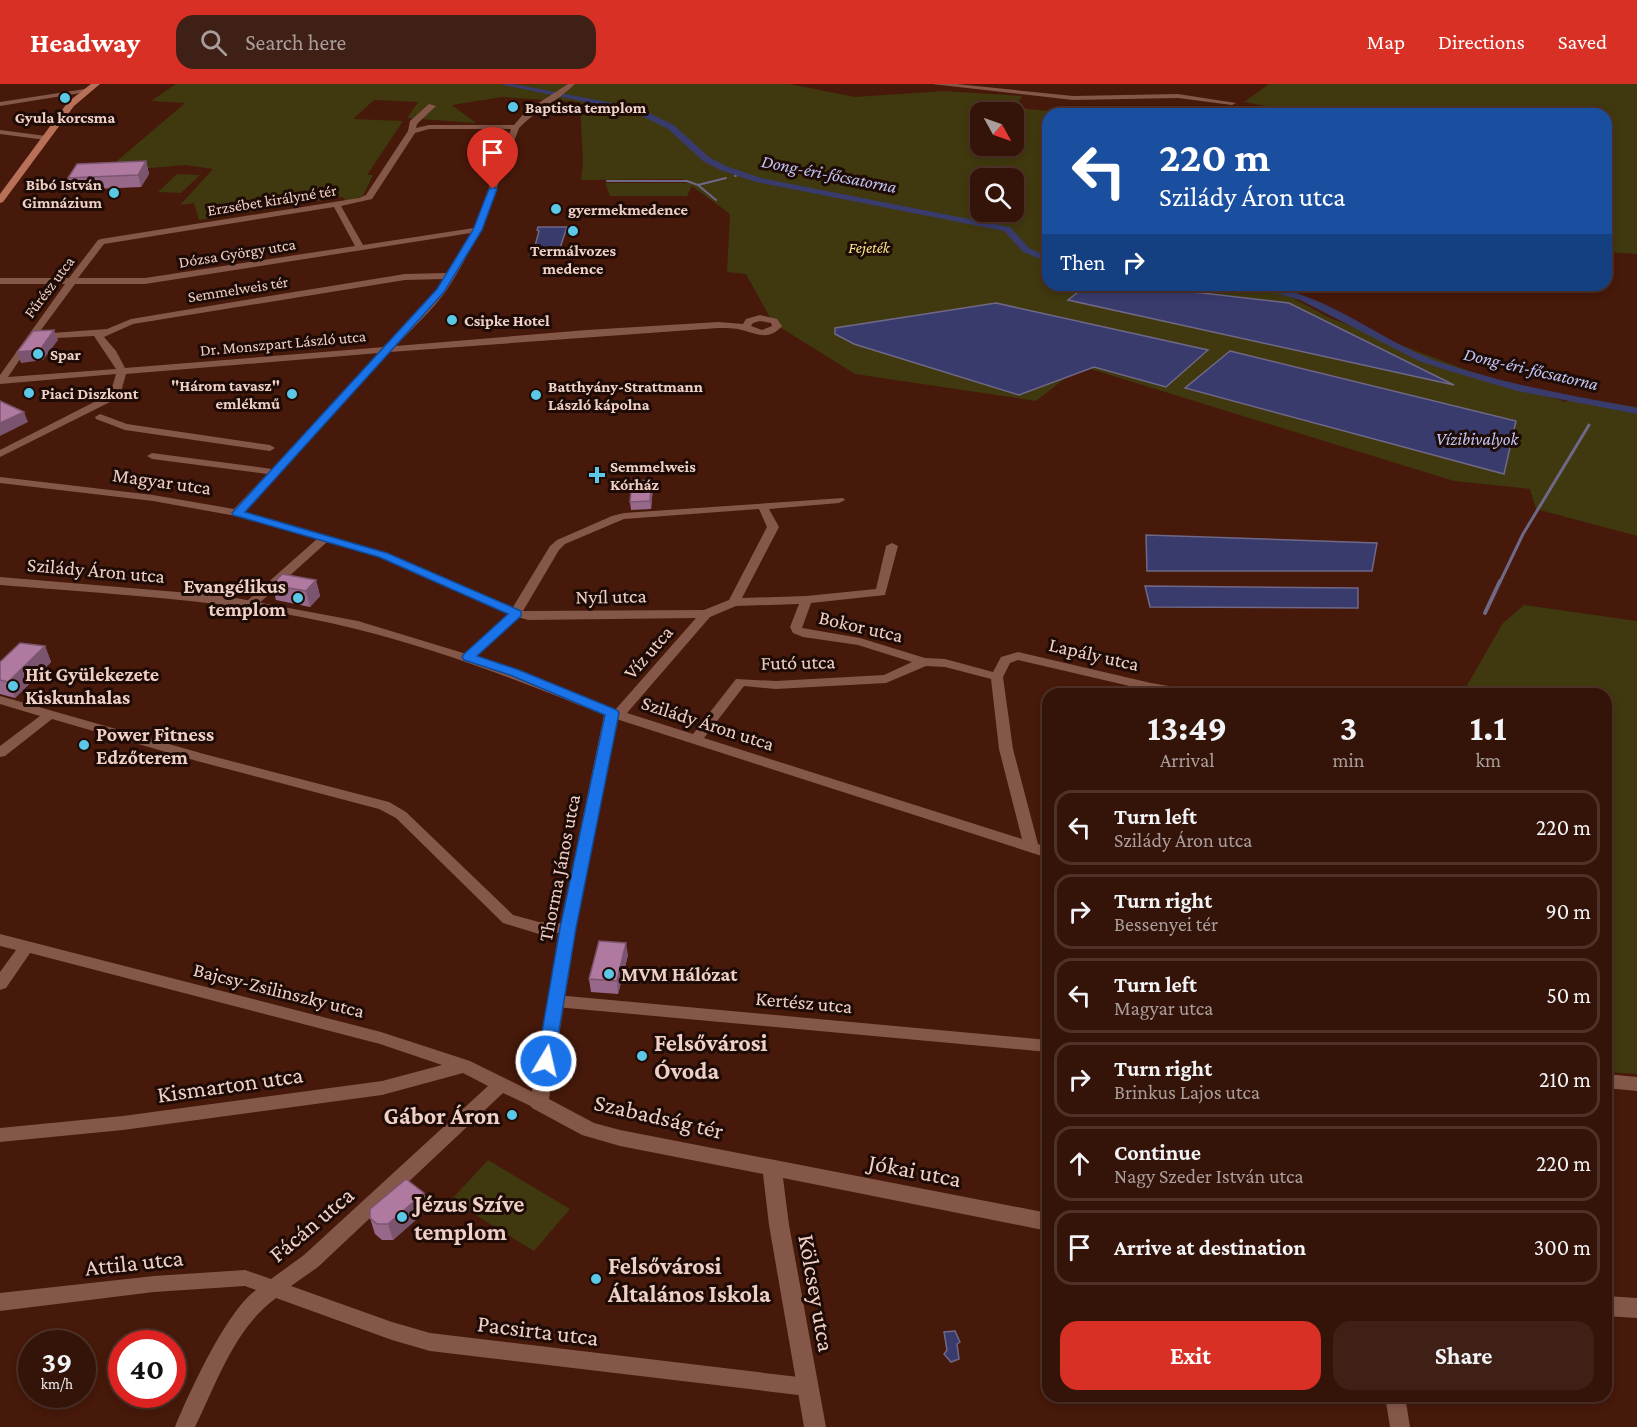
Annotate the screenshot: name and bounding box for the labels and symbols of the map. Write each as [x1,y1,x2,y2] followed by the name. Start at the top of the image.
[58,91,72,105] marker: Gyula korcsma
[525,99,647,116] place label: Baptista templom
[506,100,520,114] marker: Baptista templom
[970,102,1024,156] north arrow
[15,109,115,126] place label: Gyula korcsma
[467,127,518,189] pin
[760,151,899,197] water label: Dong-éri-főcsatorna
[22,176,102,211] place label: Bibó István Gimnázium
[206,181,338,220] street label: Erzsébet királyné tér
[107,186,121,200] marker: Bibó István Gimnázium
[568,201,689,218] place label: gyermekmedence
[549,202,563,216] marker: gyermekmedence
[566,224,580,238] marker: Termálvozes medence
[177,235,298,272] street label: Dózsa György utca
[848,239,891,257] park label: Fejeték
[530,242,616,277] place label: Termálvozes medence
[20,253,78,321] street label: Fűrész utca
[187,273,290,305] street label: Semmelweis tér
[464,312,550,329] place label: Csipke Hotel
[445,313,459,327] marker: Csipke Hotel
[199,327,367,360] street label: Dr. Monszpart László utca
[1462,344,1601,394] water label: Dong-éri-főcsatorna
[50,346,82,363] place label: Spar
[31,347,45,361] marker: Spar
[171,377,280,412] place label: "Három tavasz" emlékmű
[548,378,703,413] place label: Batthyány-Strattmann László kápolna
[41,385,139,402] place label: Piaci Diszkont
[22,386,36,400] marker: Piaci Diszkont
[285,387,299,401] marker: "Három tavasz" emlékmű
[529,388,543,402] marker: Batthyány-Strattmann László kápolna
[1436,429,1519,449] water label: Vízibivalyok
[610,458,696,493] place label: Semmelweis Kórház
[111,463,213,500] street label: Magyar utca
[588,466,606,484] marker: Semmelweis Kórház
[26,553,166,588] street label: Szilády Áron utca
[183,575,286,620] place label: Evangélikus templom
[575,584,647,609] street label: Nyíl utca
[291,591,305,605] marker: Evangélikus templom
[817,606,905,646] street label: Bokor utca
[619,621,677,683] street label: Víz utca
[1047,633,1141,676] street label: Lapály utca
[760,650,836,674] street label: Futó utca
[25,663,159,708] place label: Hit Gyülekezete Kiskunhalas
[6,679,20,693] marker: Hit Gyülekezete Kiskunhalas
[639,691,777,756] street label: Szilády Áron utca
[96,723,214,768] place label: Power Fitness Edzőterem
[77,738,91,752] marker: Power Fitness Edzőterem
[534,792,585,944] street label: Thorma János utca
[191,958,367,1023] street label: Bajcsy-Zsilinszky utca
[621,963,738,985] place label: MVM Hálózat
[602,967,616,981] marker: MVM Hálózat
[755,987,853,1017] street label: Kertész utca
[514,1029,578,1093] position arrow
[654,1029,767,1084] place label: Felsővárosi Óvoda
[635,1049,649,1063] marker: Felsővárosi Óvoda
[155,1060,305,1108] street label: Kismarton utca
[592,1088,727,1144] street label: Szabadság tér
[384,1102,500,1129] place label: Gábor Áron
[505,1108,519,1122] marker: Gábor Áron
[864,1147,964,1192] street label: Jókai utca
[263,1181,359,1267] street label: Fácán utca
[411,1190,524,1245] place label: Jézus Szíve templom
[395,1210,409,1224] marker: Jézus Szíve templom
[793,1232,841,1354] street label: Kölcsey utca
[83,1243,185,1281] street label: Attila utca
[607,1252,771,1307] place label: Felsővárosi Általános Iskola
[589,1272,603,1286] marker: Felsővárosi Általános Iskola
[476,1309,600,1351] street label: Pacsirta utca
[108,1330,186,1408] speed limit sign: 40

